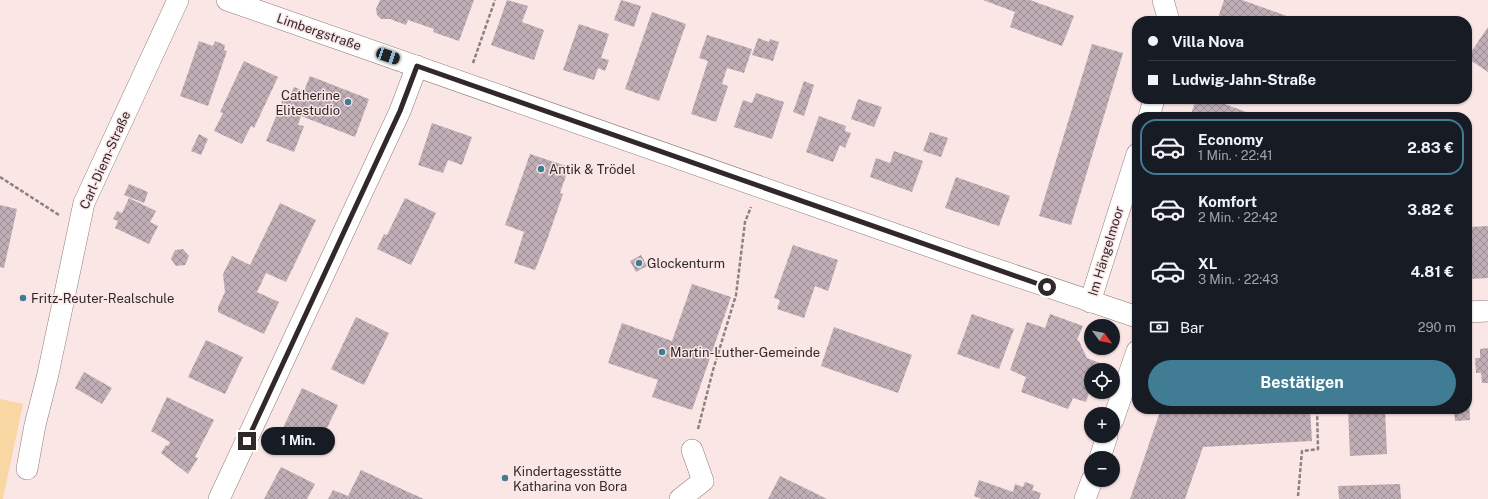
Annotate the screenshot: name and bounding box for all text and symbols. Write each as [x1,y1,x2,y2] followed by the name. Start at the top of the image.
[275,11,363,53] street label: Limbergstraße
[1172,33,1244,50] text: Villa Nova
[375,46,401,66] car
[1172,71,1316,88] text: Ludwig-Jahn-Straße
[275,88,340,118] place label: Catherine Elitestudio
[343,97,353,107] marker: Catherine Elitestudio
[77,109,133,211] street label: Carl-Diem-Straße
[1150,129,1186,165] icon: car
[1198,131,1263,148] text: Economy
[1407,139,1454,156] text: 2.83 €
[1198,148,1273,163] text: 1 Min. · 22:41
[549,162,635,177] place label: Antik & Trödel
[536,164,546,174] marker: Antik & Trödel
[1150,191,1186,227] icon: car
[1198,193,1257,210] text: Komfort
[1407,201,1454,218] text: 3.82 €
[1085,204,1127,298] street label: Im Hängelmoor
[1198,210,1278,225] text: 2 Min. · 22:42
[1150,253,1186,289] icon: car
[1198,255,1217,272] text: XL
[647,256,725,271] place label: Glockenturm
[634,258,644,268] marker: Glockenturm
[1410,263,1454,280] text: 4.81 €
[1198,272,1278,287] text: 3 Min. · 22:43
[1038,278,1056,296] route start
[31,291,174,306] place label: Fritz-Reuter-Realschule
[18,293,28,303] marker: Fritz-Reuter-Realschule
[1148,316,1170,338] icon: cash
[1084,319,1120,355] north arrow
[1084,319,1120,487] map controls
[1180,319,1204,336] text: Bar
[1418,320,1456,335] text: 290 m
[670,345,820,360] place label: Martin-Luther-Gemeinde
[657,347,667,357] marker: Martin-Luther-Gemeinde
[1148,360,1456,406] button: Bestätigen
[1084,363,1120,399] button: locate
[1084,407,1120,443] button: +
[261,427,335,455] callout: 1 Min.
[238,432,256,450] route end
[280,433,316,448] text: 1 Min.
[1084,451,1120,487] button: −
[513,464,627,494] place label: Kindertagesstätte Katharina von Bora
[500,473,510,483] marker: Kindertagesstätte Katharina von Bora

